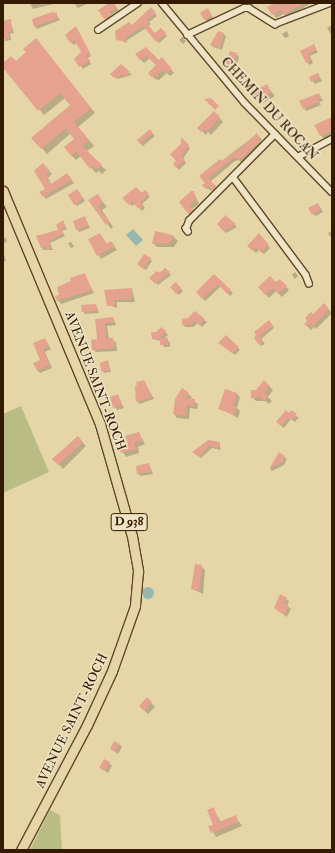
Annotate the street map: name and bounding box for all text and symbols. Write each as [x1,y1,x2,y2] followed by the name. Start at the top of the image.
[217,54,321,164] street label: CHEMIN DU ROCAN
[61,309,129,453] street label: AVENUE SAINT-ROCH
[110,512,148,532] road number: D 938
[33,651,111,791] street label: AVENUE SAINT-ROCH

